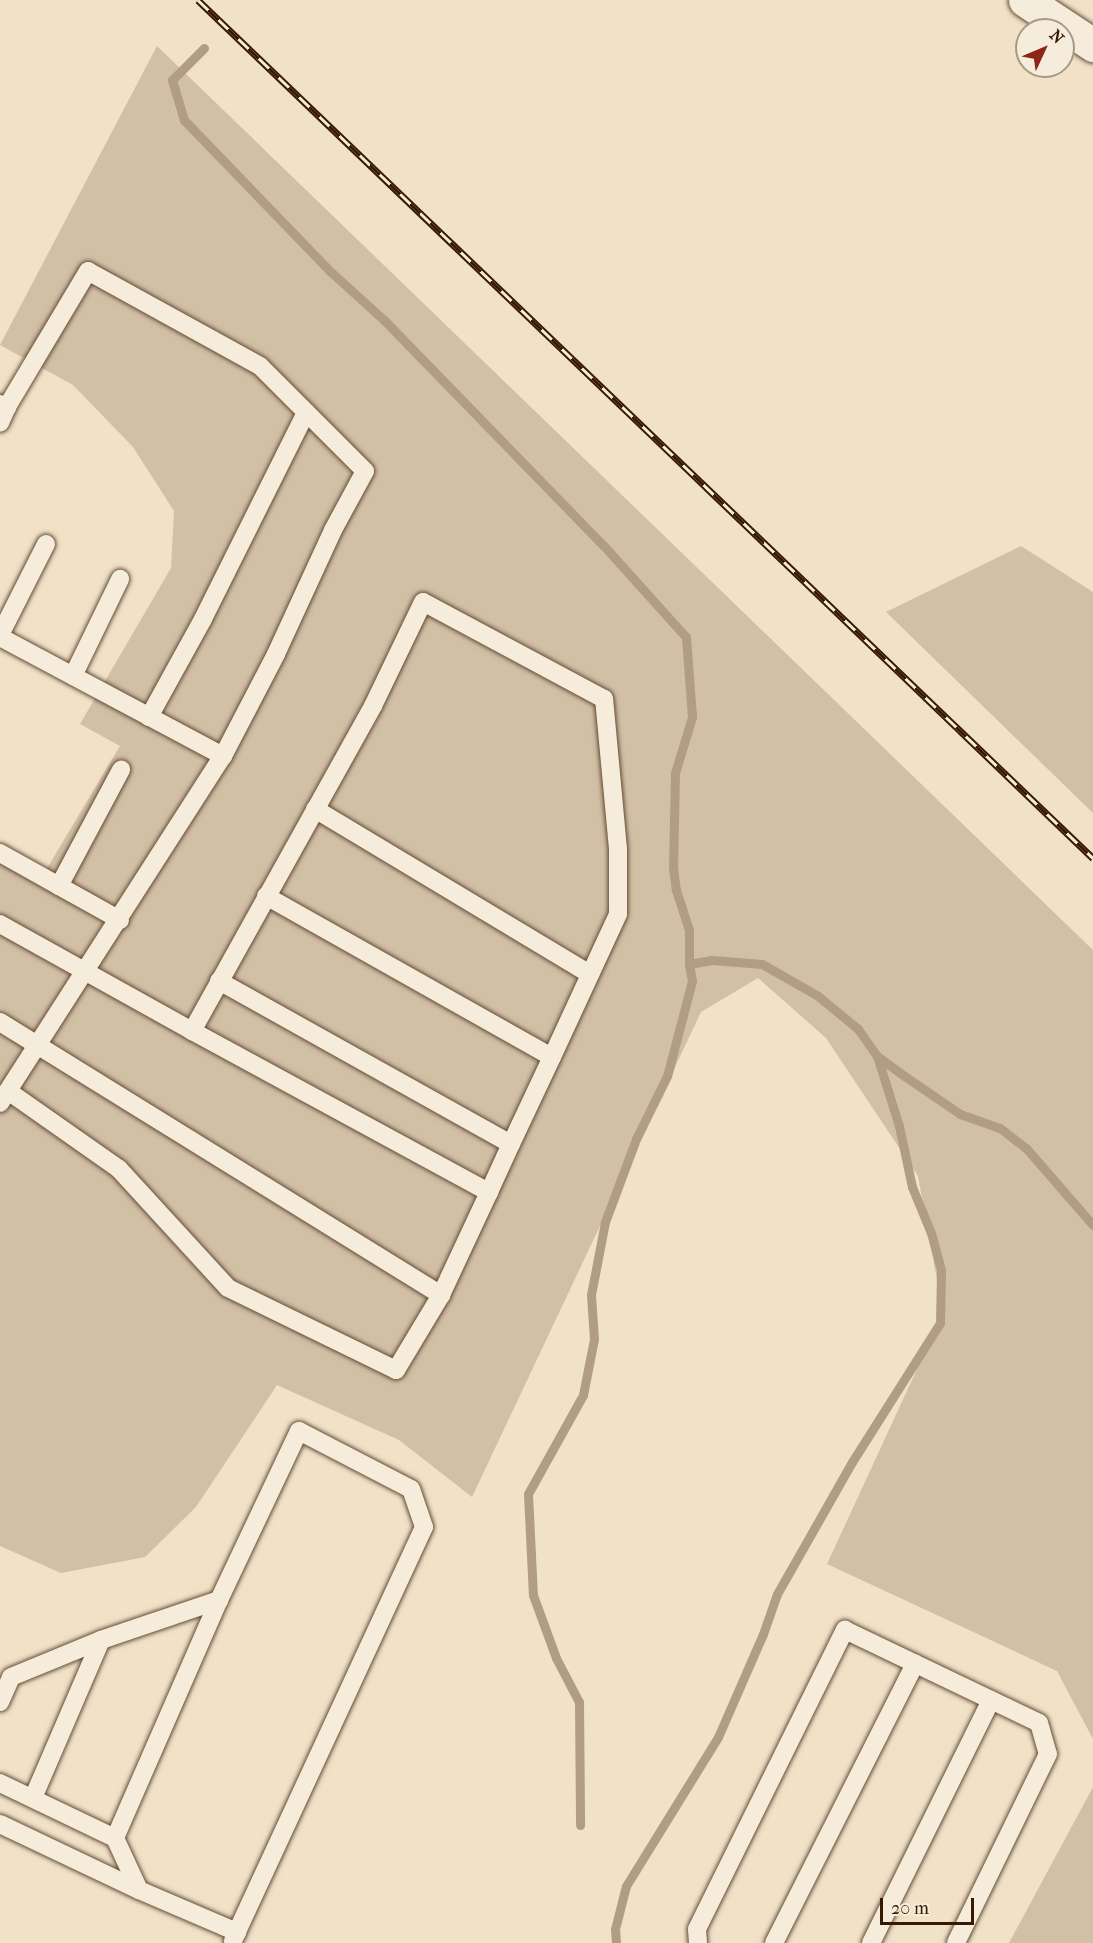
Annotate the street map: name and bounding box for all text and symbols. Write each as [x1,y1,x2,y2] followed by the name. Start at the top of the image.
[1015,18,1075,78] north arrow
[1046,26,1068,47] text: N
[883,1886,978,1924] scale bar
[891,1898,929,1919] text: 20 m

